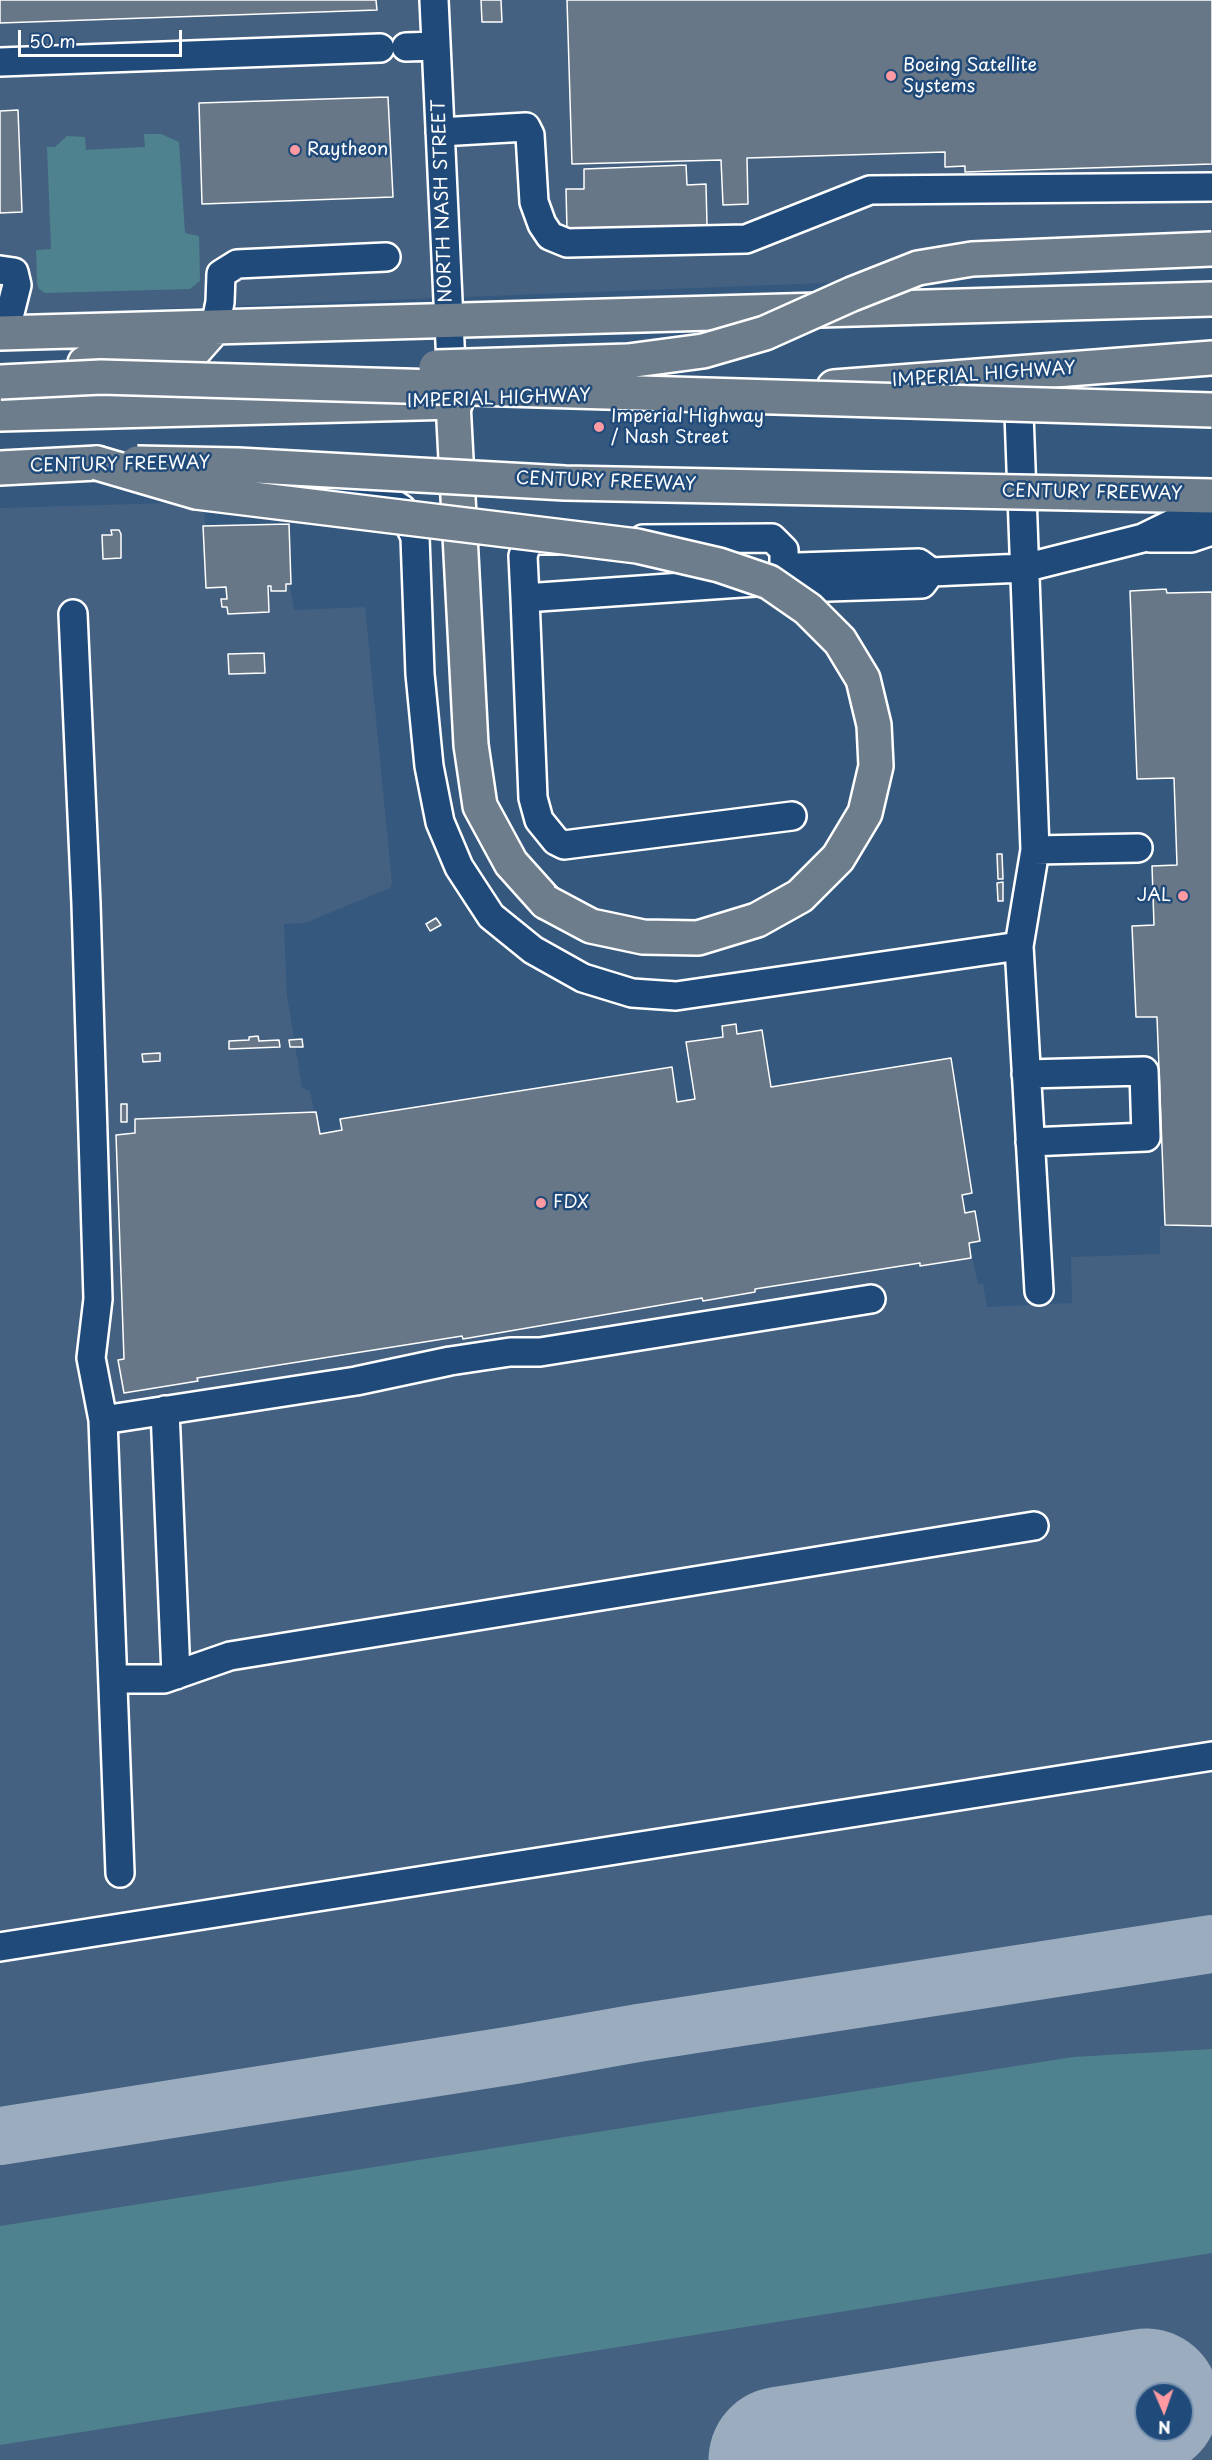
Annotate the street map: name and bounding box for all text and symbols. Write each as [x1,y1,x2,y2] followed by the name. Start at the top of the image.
[21,18,184,56] scale bar
[29,27,76,54] text: 50 m
[903,55,1037,98] place label: Boeing Satellite Systems
[884,69,898,83] marker: Boeing Satellite Systems
[429,99,457,303] street label: NORTH NASH STREET
[307,139,388,161] place label: Raytheon
[288,143,302,157] marker: Raytheon
[891,358,1077,392] street label: IMPERIAL HIGHWAY
[407,385,591,413] street label: IMPERIAL HIGHWAY
[611,406,764,448] place label: Imperial Highway / Nash Street
[592,420,606,434] marker: Imperial Highway / Nash Street
[30,453,210,477] street label: CENTURY FREEWAY
[515,468,697,496] street label: CENTURY FREEWAY
[1002,481,1182,505] street label: CENTURY FREEWAY
[1137,885,1171,907] place label: JAL
[1176,889,1190,903] marker: JAL
[553,1192,589,1214] place label: FDX
[534,1196,548,1210] marker: FDX
[1134,2382,1194,2442] north arrow
[1158,2416,1171,2440] text: N

